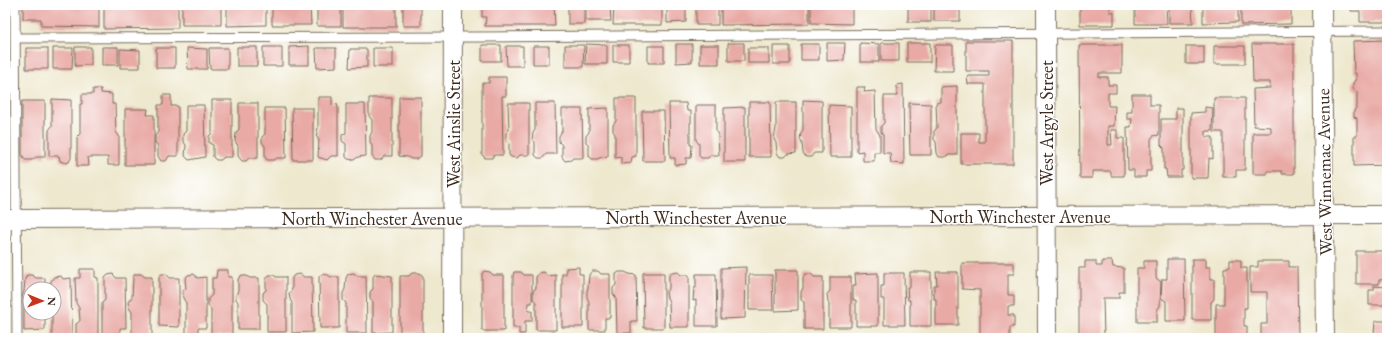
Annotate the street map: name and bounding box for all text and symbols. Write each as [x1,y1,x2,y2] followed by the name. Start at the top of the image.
[442,60,465,188] street label: West Ainslie Street
[1035,60,1058,186] street label: West Argyle Street
[1311,88,1337,256] street label: West Winnemac Avenue
[929,205,1111,228] street label: North Winchester Avenue
[605,206,787,229] street label: North Winchester Avenue
[281,207,463,230] street label: North Winchester Avenue
[22,281,62,321] north arrow
[45,297,59,306] text: N

